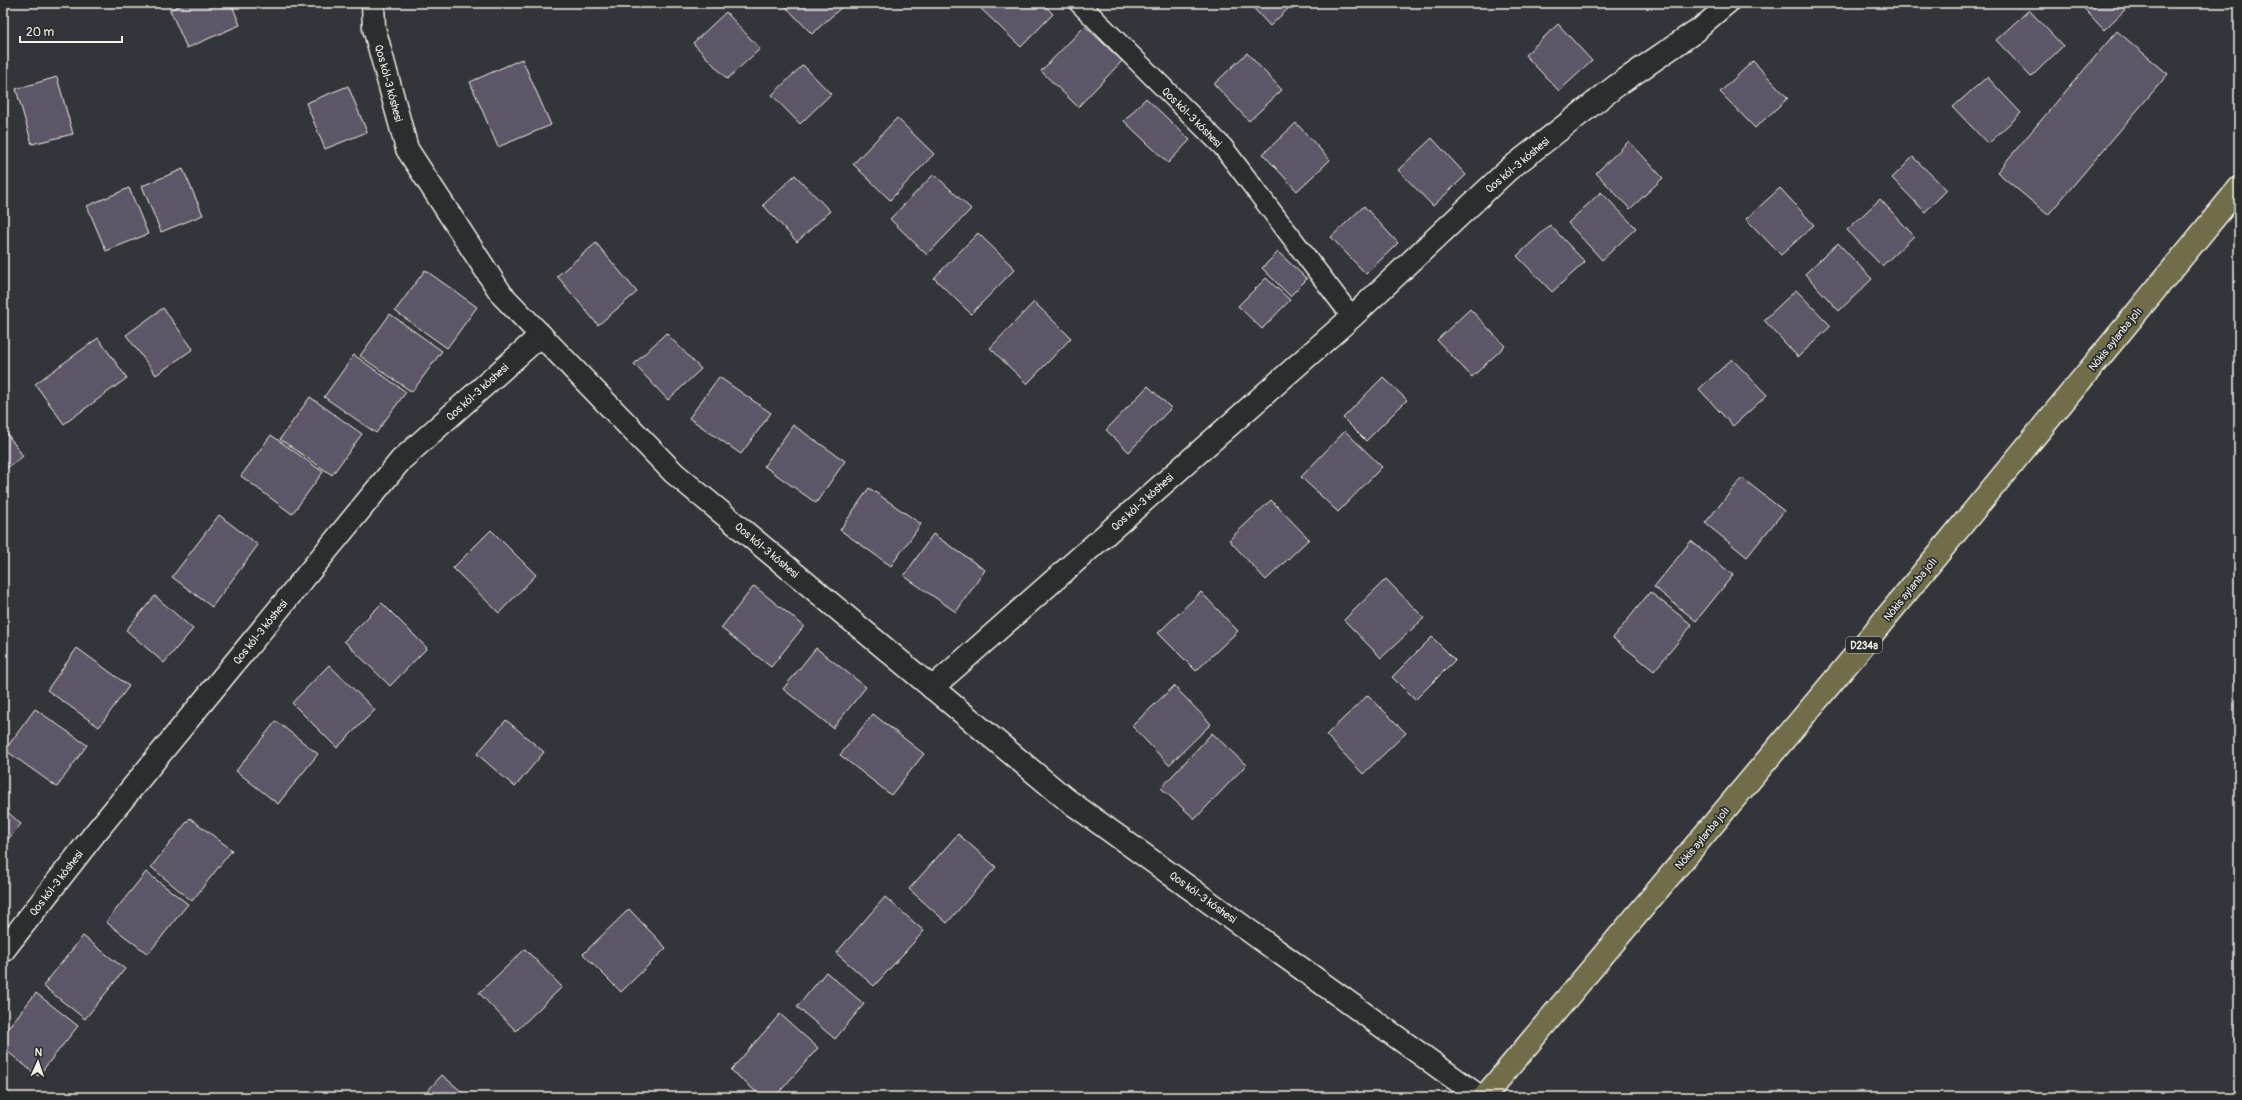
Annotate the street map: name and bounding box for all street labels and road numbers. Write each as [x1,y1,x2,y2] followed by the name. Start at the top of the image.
[372,43,405,123] street label: Qos kól-3 kóshesi
[1159,85,1224,150] street label: Qos kól-3 kóshesi
[1483,135,1552,196] street label: Qos kól-3 kóshesi
[2086,305,2145,374] street label: Nókis aylanba jolı
[444,361,511,424] street label: Qos kól-3 kóshesi
[1109,471,1176,534] street label: Qos kól-3 kóshesi
[732,520,801,581] street label: Qos kól-3 kóshesi
[1881,555,1940,624] street label: Nókis aylanba jolı
[230,597,290,667] street label: Qos kól-3 kóshesi
[1846,637,1882,653] road number: D234a
[1672,804,1732,872] street label: Nókis aylanba jolı
[27,848,86,919] street label: Qos kól-3 kóshesi
[1167,869,1239,926] street label: Qos kól-3 kóshesi

